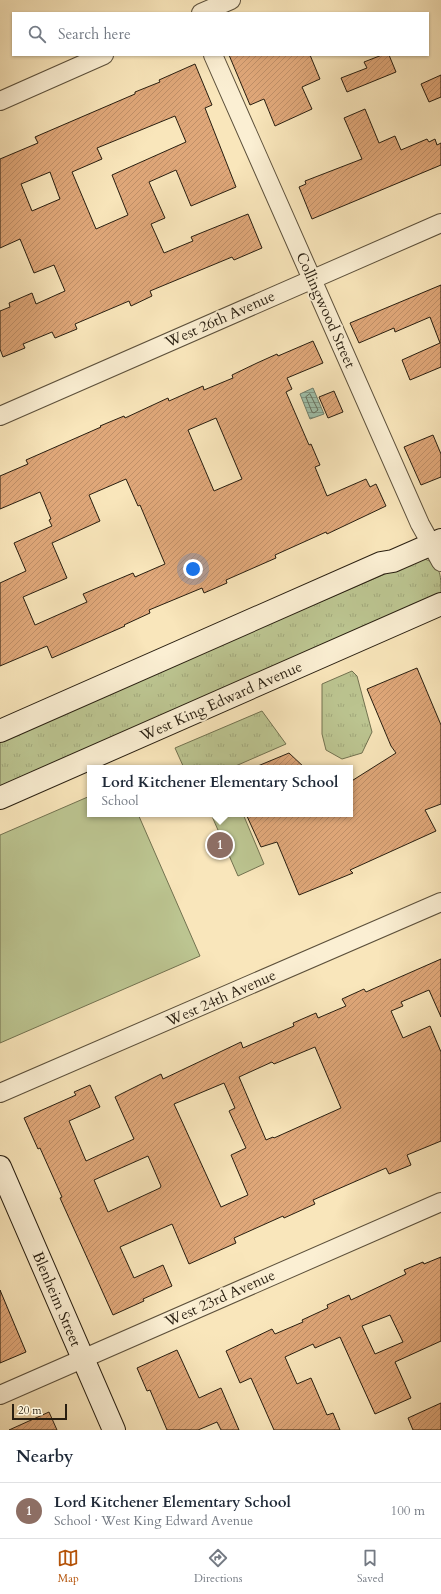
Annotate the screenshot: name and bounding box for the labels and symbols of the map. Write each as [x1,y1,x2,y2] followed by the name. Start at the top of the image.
[292,249,361,371] street label: Collingwood Street
[161,286,278,353] street label: West 26th Avenue
[183,559,203,579] your location
[136,656,305,746] street label: West King Edward Avenue
[207,830,233,860] pin: 1
[162,965,279,1032] street label: West 24th Avenue
[28,1248,86,1350] street label: Blenheim Street
[161,1265,278,1332] street label: West 23rd Avenue
[12,1402,67,1421] scale bar

